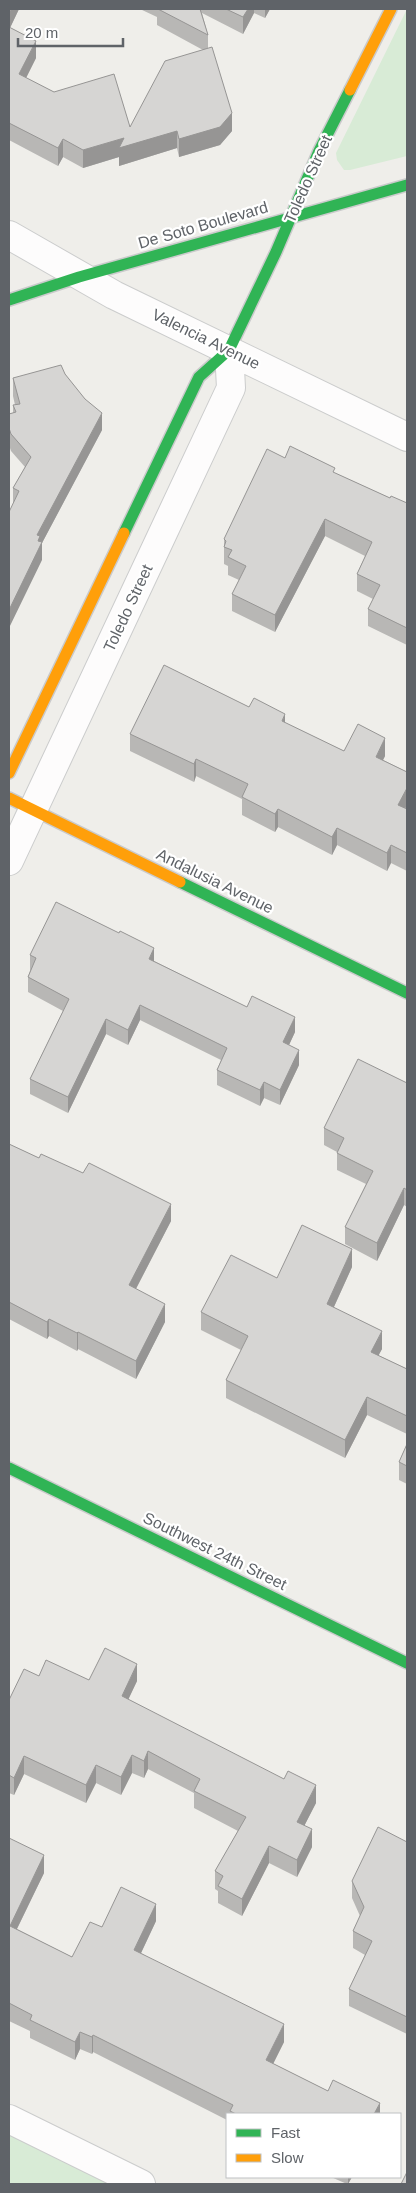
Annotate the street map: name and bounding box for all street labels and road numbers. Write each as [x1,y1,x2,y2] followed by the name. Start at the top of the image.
[281,132,335,226] street label: Toledo Street
[136,198,270,252] street label: De Soto Boulevard
[149,306,263,372] street label: Valencia Avenue
[100,561,156,654] street label: Toledo Street
[154,845,276,917] street label: Andalusia Avenue
[141,1509,290,1593] street label: Southwest 24th Street

